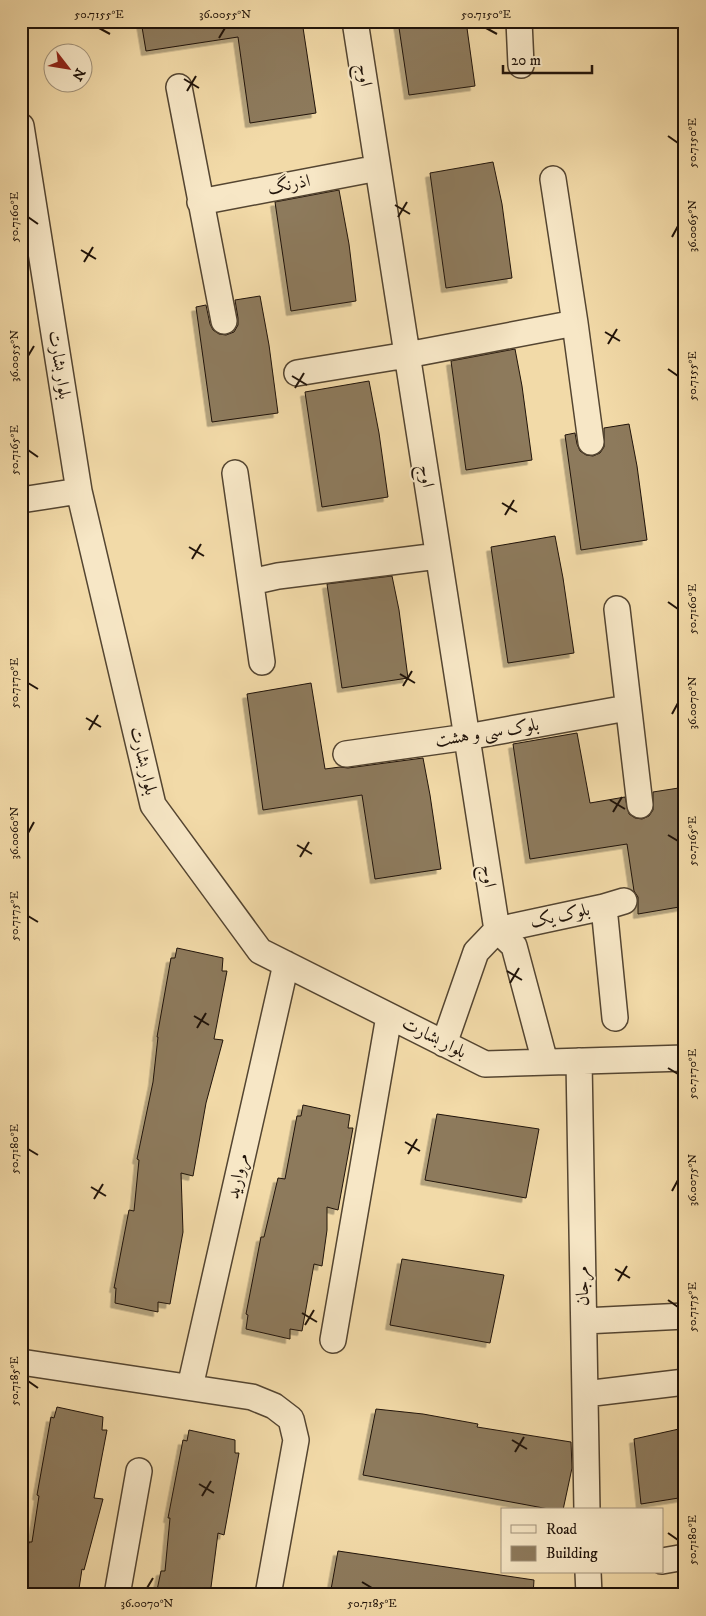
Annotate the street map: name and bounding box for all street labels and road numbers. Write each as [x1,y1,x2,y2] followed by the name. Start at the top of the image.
[347,62,377,89] street label: اوج
[265,168,312,200] street label: اذرنگ
[43,329,75,401] street label: بلوار بشارت
[409,463,439,490] street label: اوج
[433,714,541,753] street label: بلوک سی و هشت
[124,725,162,797] street label: بلوار بشارت
[471,863,501,890] street label: اوج
[528,899,592,933] street label: بلوک یک
[398,1012,470,1064] street label: بلوار بشارت
[222,1151,255,1201] street label: مروارید
[572,1266,595,1306] street label: مرجان

